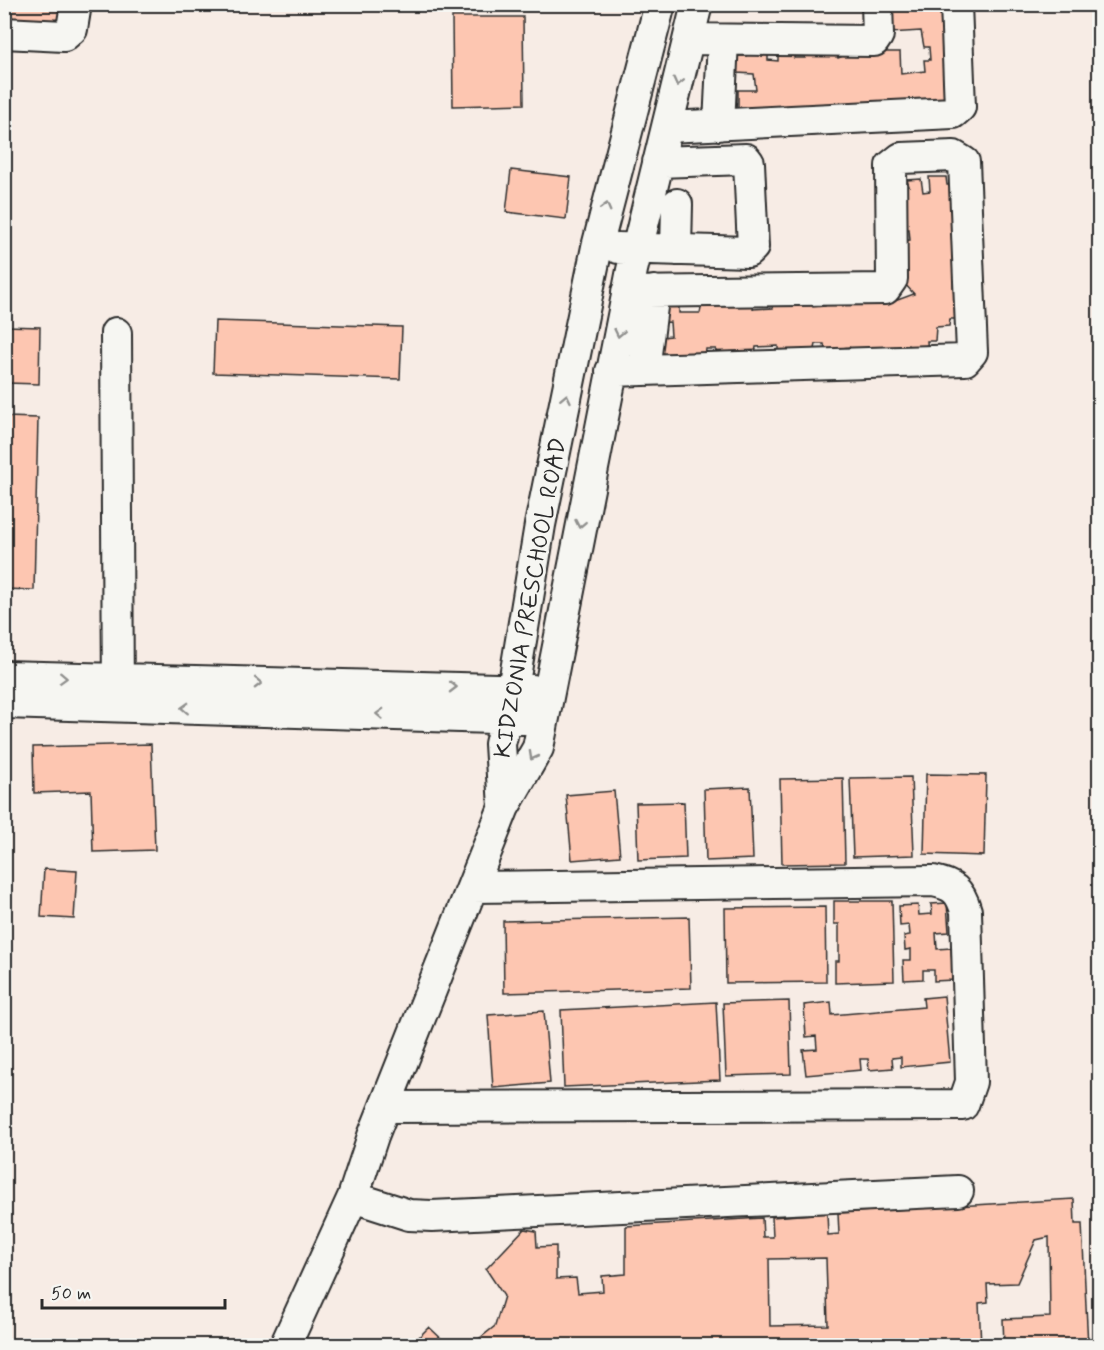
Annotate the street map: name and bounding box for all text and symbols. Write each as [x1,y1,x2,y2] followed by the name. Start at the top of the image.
[673,76,686,86] one-way arrow
[599,202,612,212] one-way arrow
[613,327,626,337] one-way arrow
[559,393,572,403] one-way arrow
[488,435,574,761] street label: KIDZONIA PRESCHOOL ROAD
[574,519,587,529] one-way arrow
[58,672,67,684] one-way arrow
[253,676,262,689] one-way arrow
[448,681,457,693] one-way arrow
[181,702,190,714] one-way arrow
[376,708,385,720] one-way arrow
[529,749,540,760] one-way arrow
[42,1272,225,1310] scale bar
[51,1282,91,1306] text: 50 m

